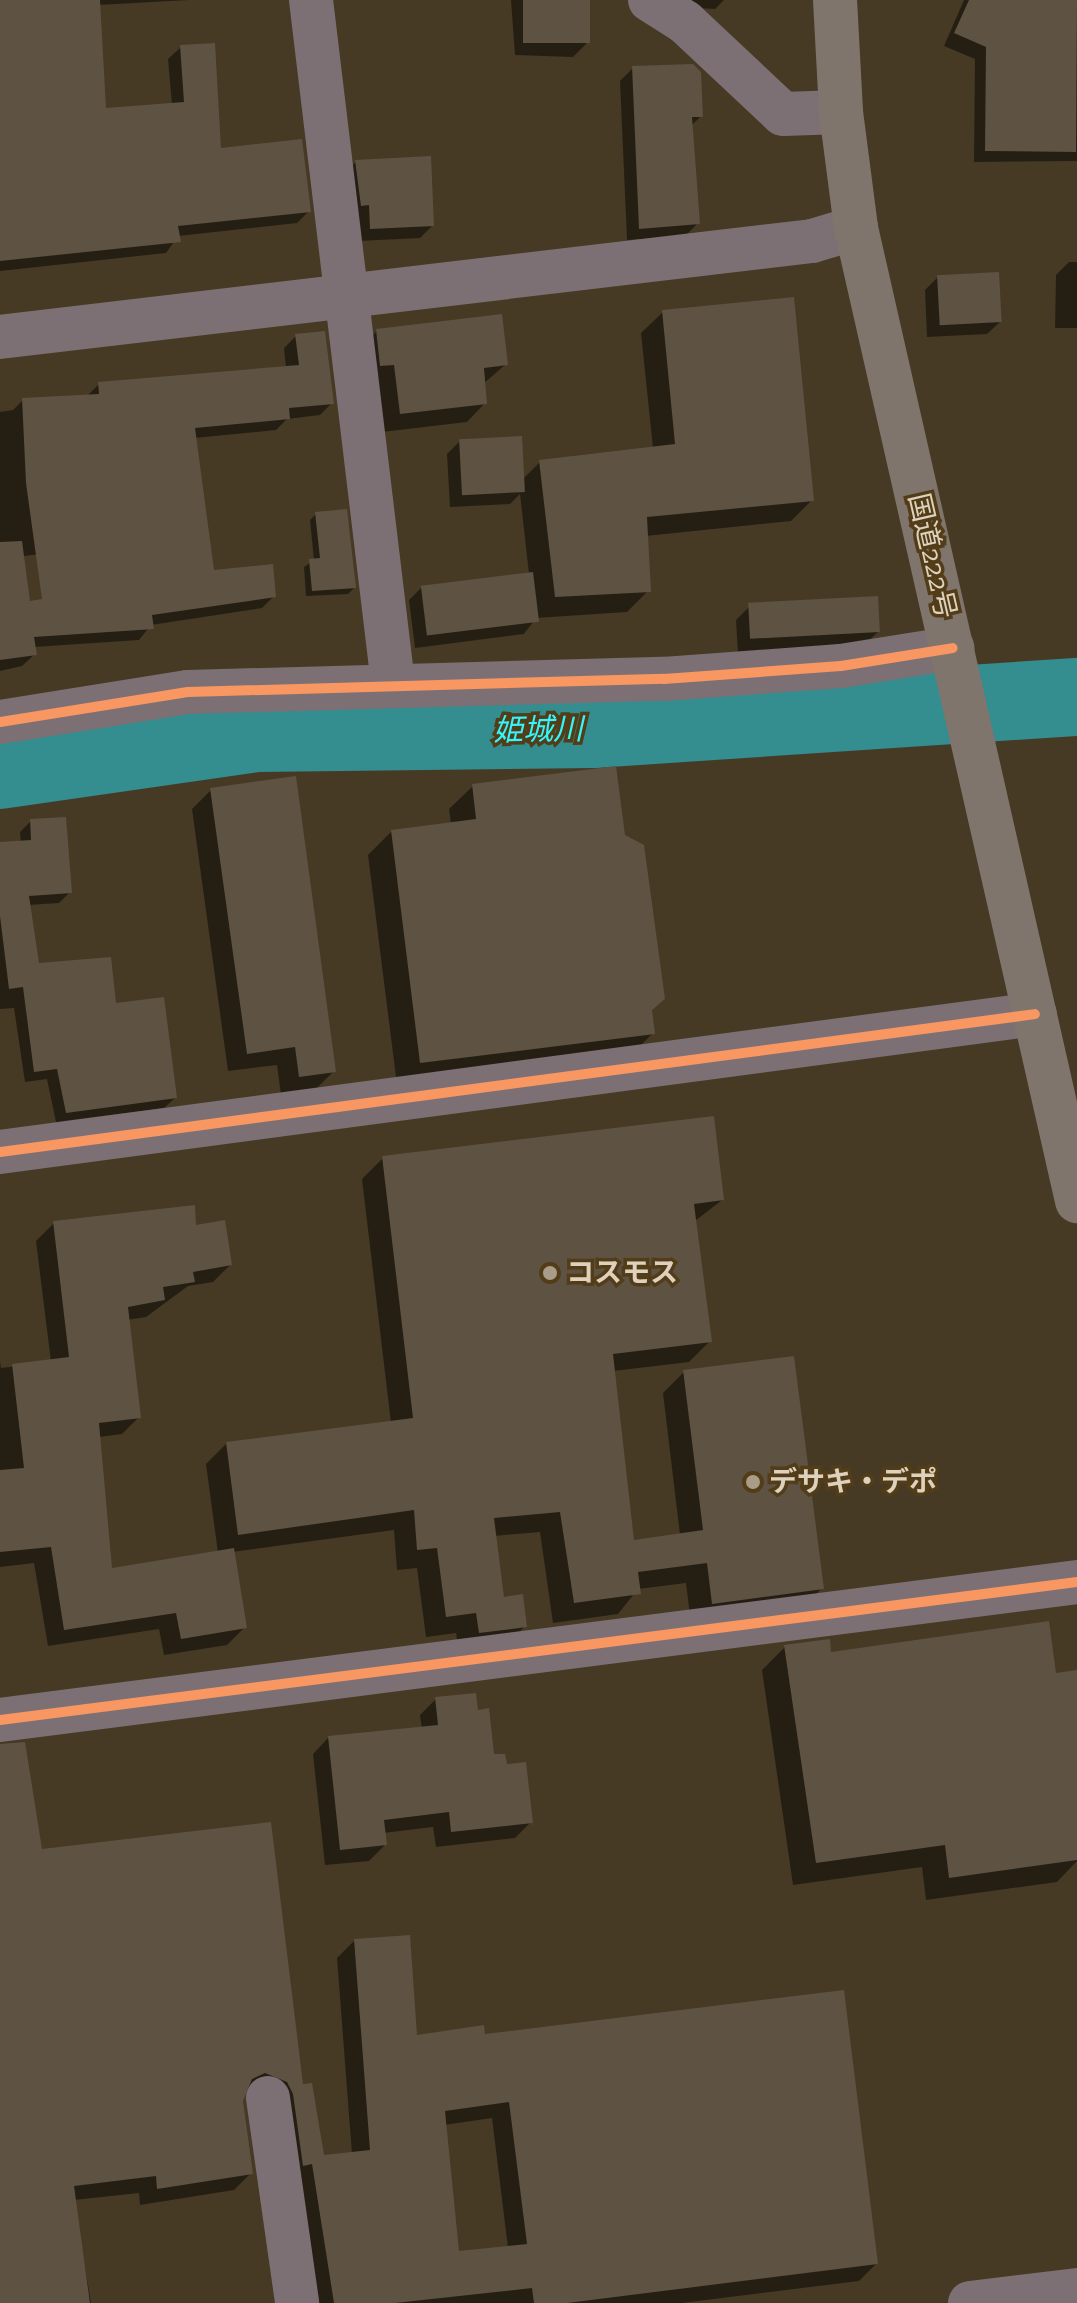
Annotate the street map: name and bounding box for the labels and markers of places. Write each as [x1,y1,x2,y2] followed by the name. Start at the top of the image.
[566,1256,678,1290] place label: コスモス
[541,1264,559,1282] marker: コスモス
[769,1465,937,1499] place label: デサキ・デポ
[744,1473,762,1491] marker: デサキ・デポ

